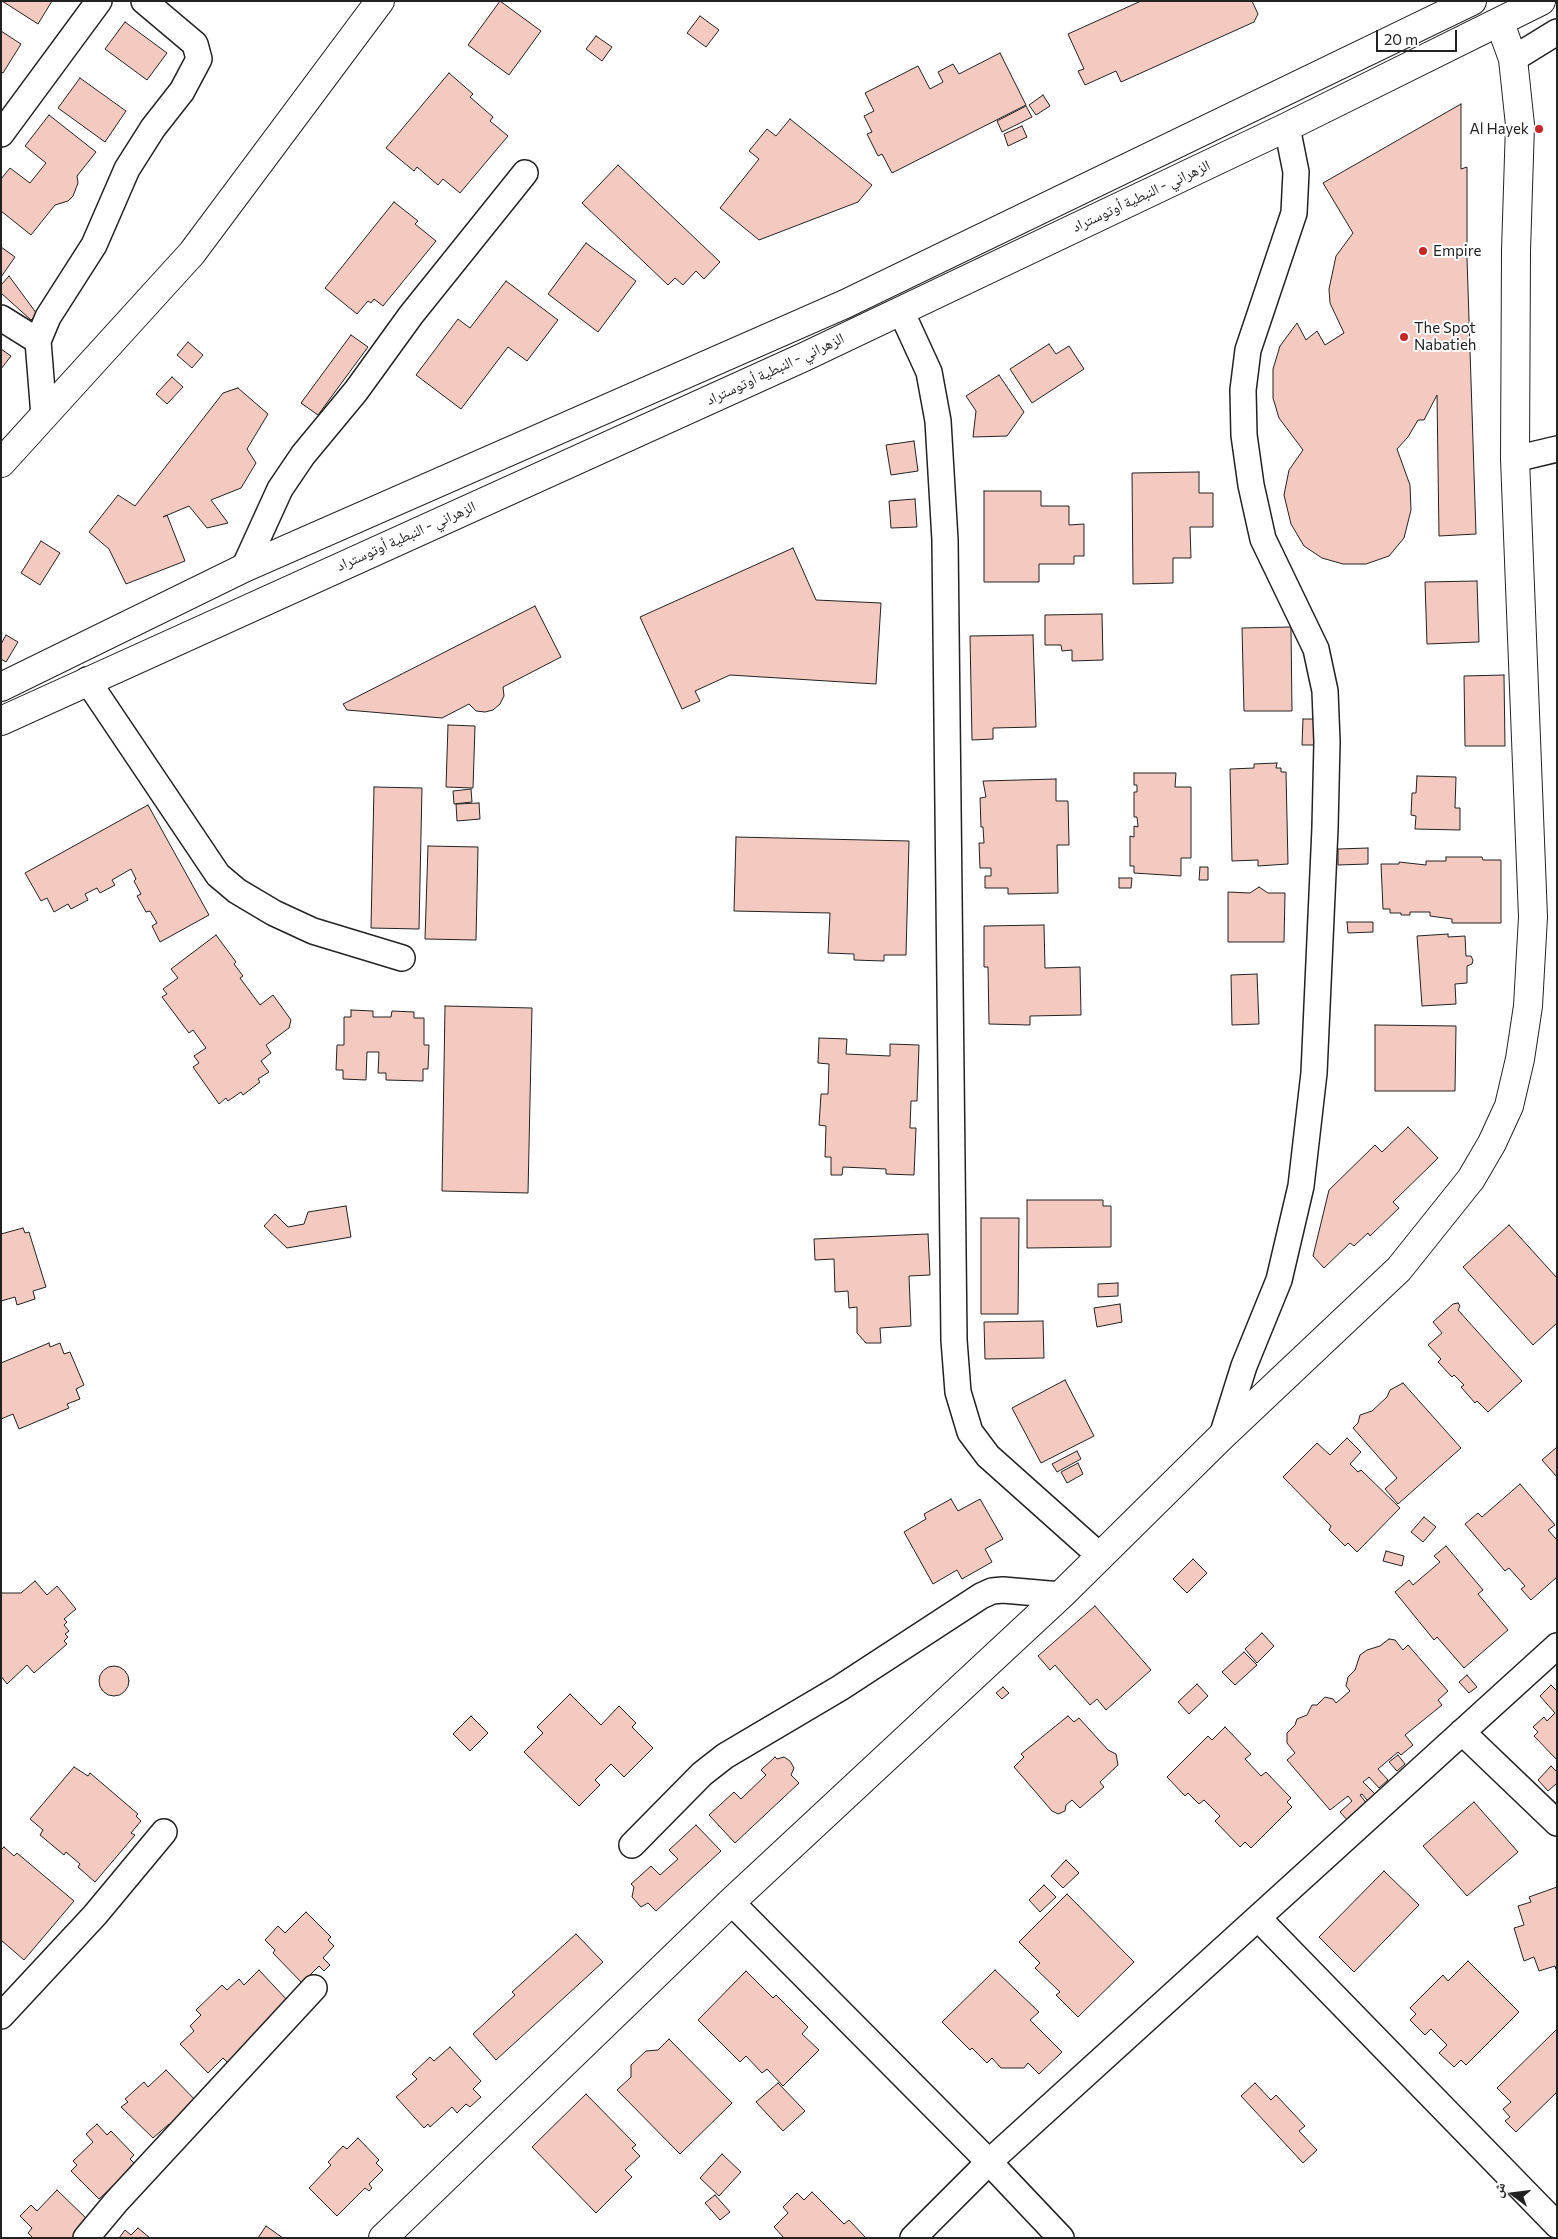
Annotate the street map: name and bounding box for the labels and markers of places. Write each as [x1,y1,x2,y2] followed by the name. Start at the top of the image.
[1470,120,1529,138] place label: Al Hayek
[1533,123,1545,135] marker: Al Hayek
[1433,242,1481,260] place label: Empire
[1417,245,1429,257] marker: Empire
[1414,319,1476,354] place label: The Spot Nabatieh
[1398,331,1410,343] marker: The Spot Nabatieh

